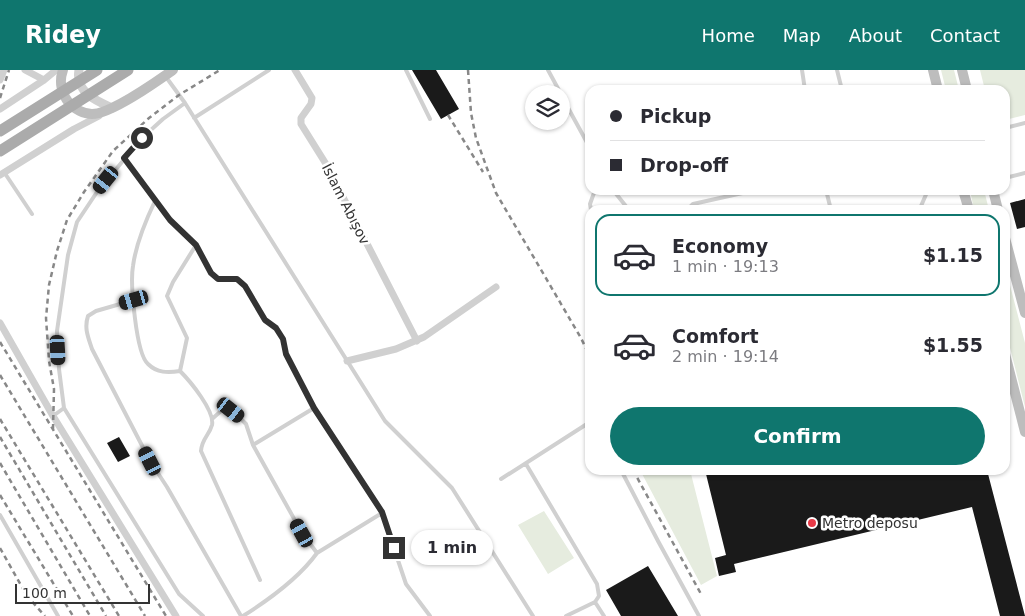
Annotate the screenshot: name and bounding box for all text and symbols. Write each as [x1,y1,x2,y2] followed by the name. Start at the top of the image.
[25,21,101,49] text: Ridey
[702,25,755,46] text: Home
[783,25,821,46] text: Map
[849,25,902,46] text: About
[930,25,1000,46] text: Contact
[525,85,570,130] map controls
[525,85,570,130] button: layers
[640,105,711,127] text: Pickup
[131,127,153,149] route start
[640,154,728,176] text: Drop-off
[319,160,374,247] street label: İslam Abışov
[90,164,121,196] car
[612,233,657,278] icon: car
[672,235,768,257] text: Economy
[923,244,983,266] text: $1.15
[672,257,779,276] text: 1 min · 19:13
[117,289,150,311] car
[612,323,657,368] icon: car
[672,325,759,347] text: Comfort
[923,334,983,356] text: $1.55
[49,335,66,365] car
[672,347,779,366] text: 2 min · 19:14
[214,395,247,425] car
[610,407,985,465] button: Confirm
[136,444,163,478] car
[822,515,918,531] place label: Metro deposu
[288,516,315,550] car
[806,517,818,529] marker: Metro deposu
[412,530,494,566] callout: 1 min
[383,537,405,559] route end
[427,538,477,557] text: 1 min
[15,581,150,604] scale bar
[22,585,67,601] text: 100 m

